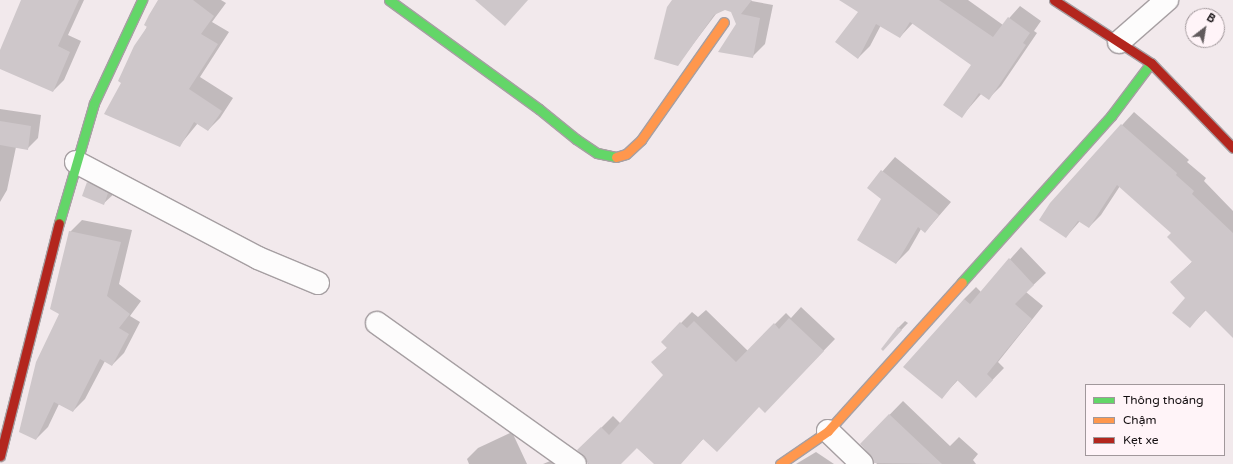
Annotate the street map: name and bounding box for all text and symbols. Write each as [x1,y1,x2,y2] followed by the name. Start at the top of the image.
[1185,8,1225,48] north arrow
[1204,11,1218,26] text: B
[1085,384,1225,456] legend
[1123,393,1204,407] text: Thông thoáng
[1123,413,1156,427] text: Chậm
[1123,433,1159,447] text: Kẹt xe

